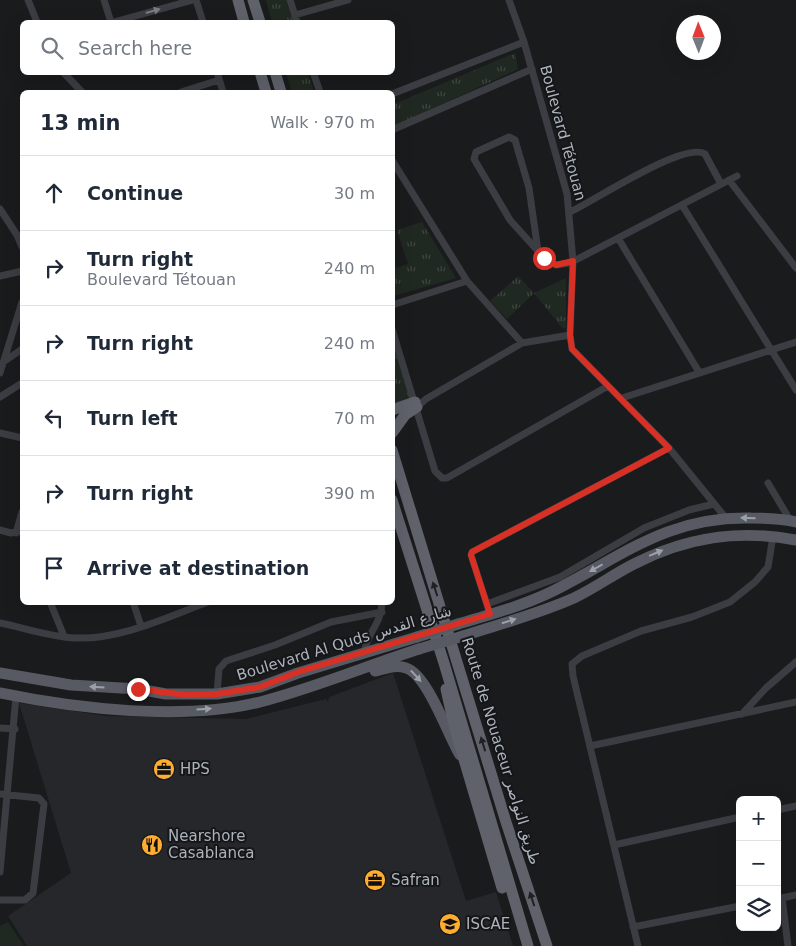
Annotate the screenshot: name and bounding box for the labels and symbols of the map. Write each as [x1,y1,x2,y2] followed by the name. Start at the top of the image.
[146,7,161,15] one-way arrow
[676,15,721,60] north arrow
[536,63,590,203] street label: Boulevard Tétouan
[533,247,556,270] route start
[739,513,755,521] one-way arrow
[649,549,663,557] one-way arrow
[590,564,603,573] one-way arrow
[430,582,438,597] one-way arrow
[234,602,454,684] street label: Boulevard Al Quds شارع القدس
[502,617,517,625] one-way arrow
[458,635,544,867] street label: Route de Nouaceur طريق النواصر
[410,669,421,682] one-way arrow
[127,678,150,701] route end
[89,682,105,690] one-way arrow
[196,705,212,713] one-way arrow
[479,737,487,752] one-way arrow
[152,757,176,781] office icon: HPS
[180,760,210,778] place label: HPS
[168,827,255,862] place label: Nearshore Casablanca
[140,833,164,857] restaurant icon: Nearshore Casablanca
[363,868,387,892] office icon: Safran
[391,871,440,889] place label: Safran
[528,892,535,907] one-way arrow
[438,912,462,936] school or university icon: ISCAE
[466,915,510,933] place label: ISCAE

